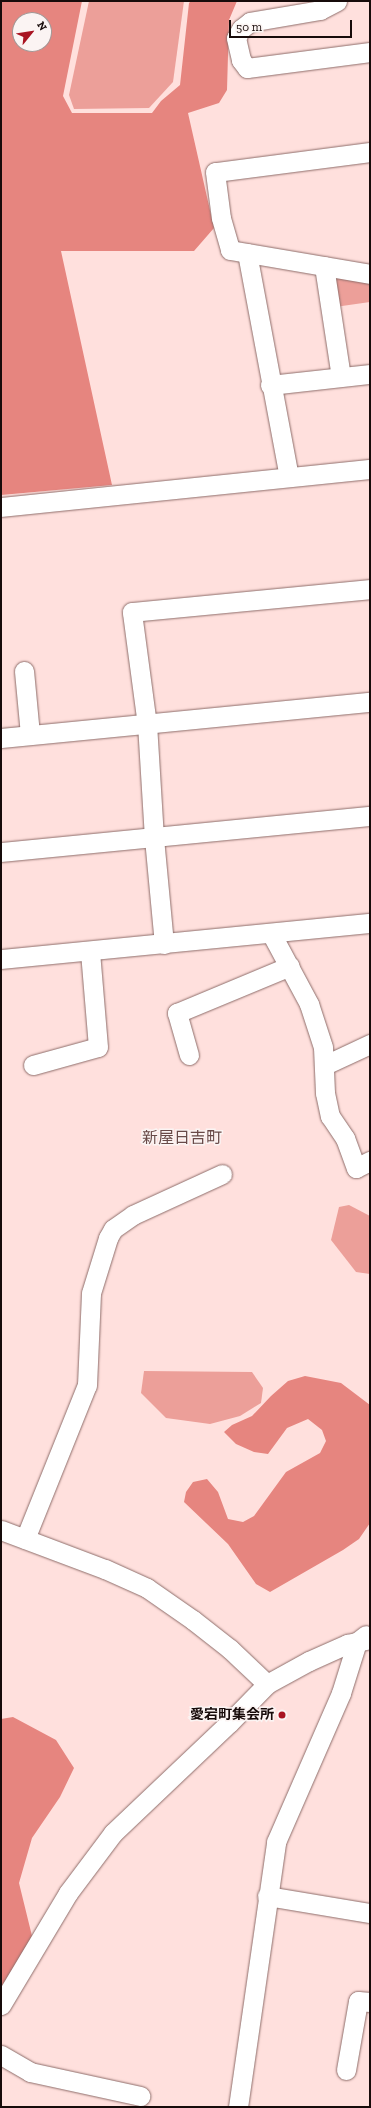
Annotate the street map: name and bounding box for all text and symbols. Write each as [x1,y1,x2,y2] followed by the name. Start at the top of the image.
[12,12,52,52] north arrow
[231,12,354,38] scale bar
[34,19,50,33] text: N
[236,20,262,34] text: 50 m
[142,1128,222,1148] district label: 新屋日吉町
[190,1707,274,1723] place label: 愛宕町集会所
[277,1710,287,1720] marker: 愛宕町集会所

